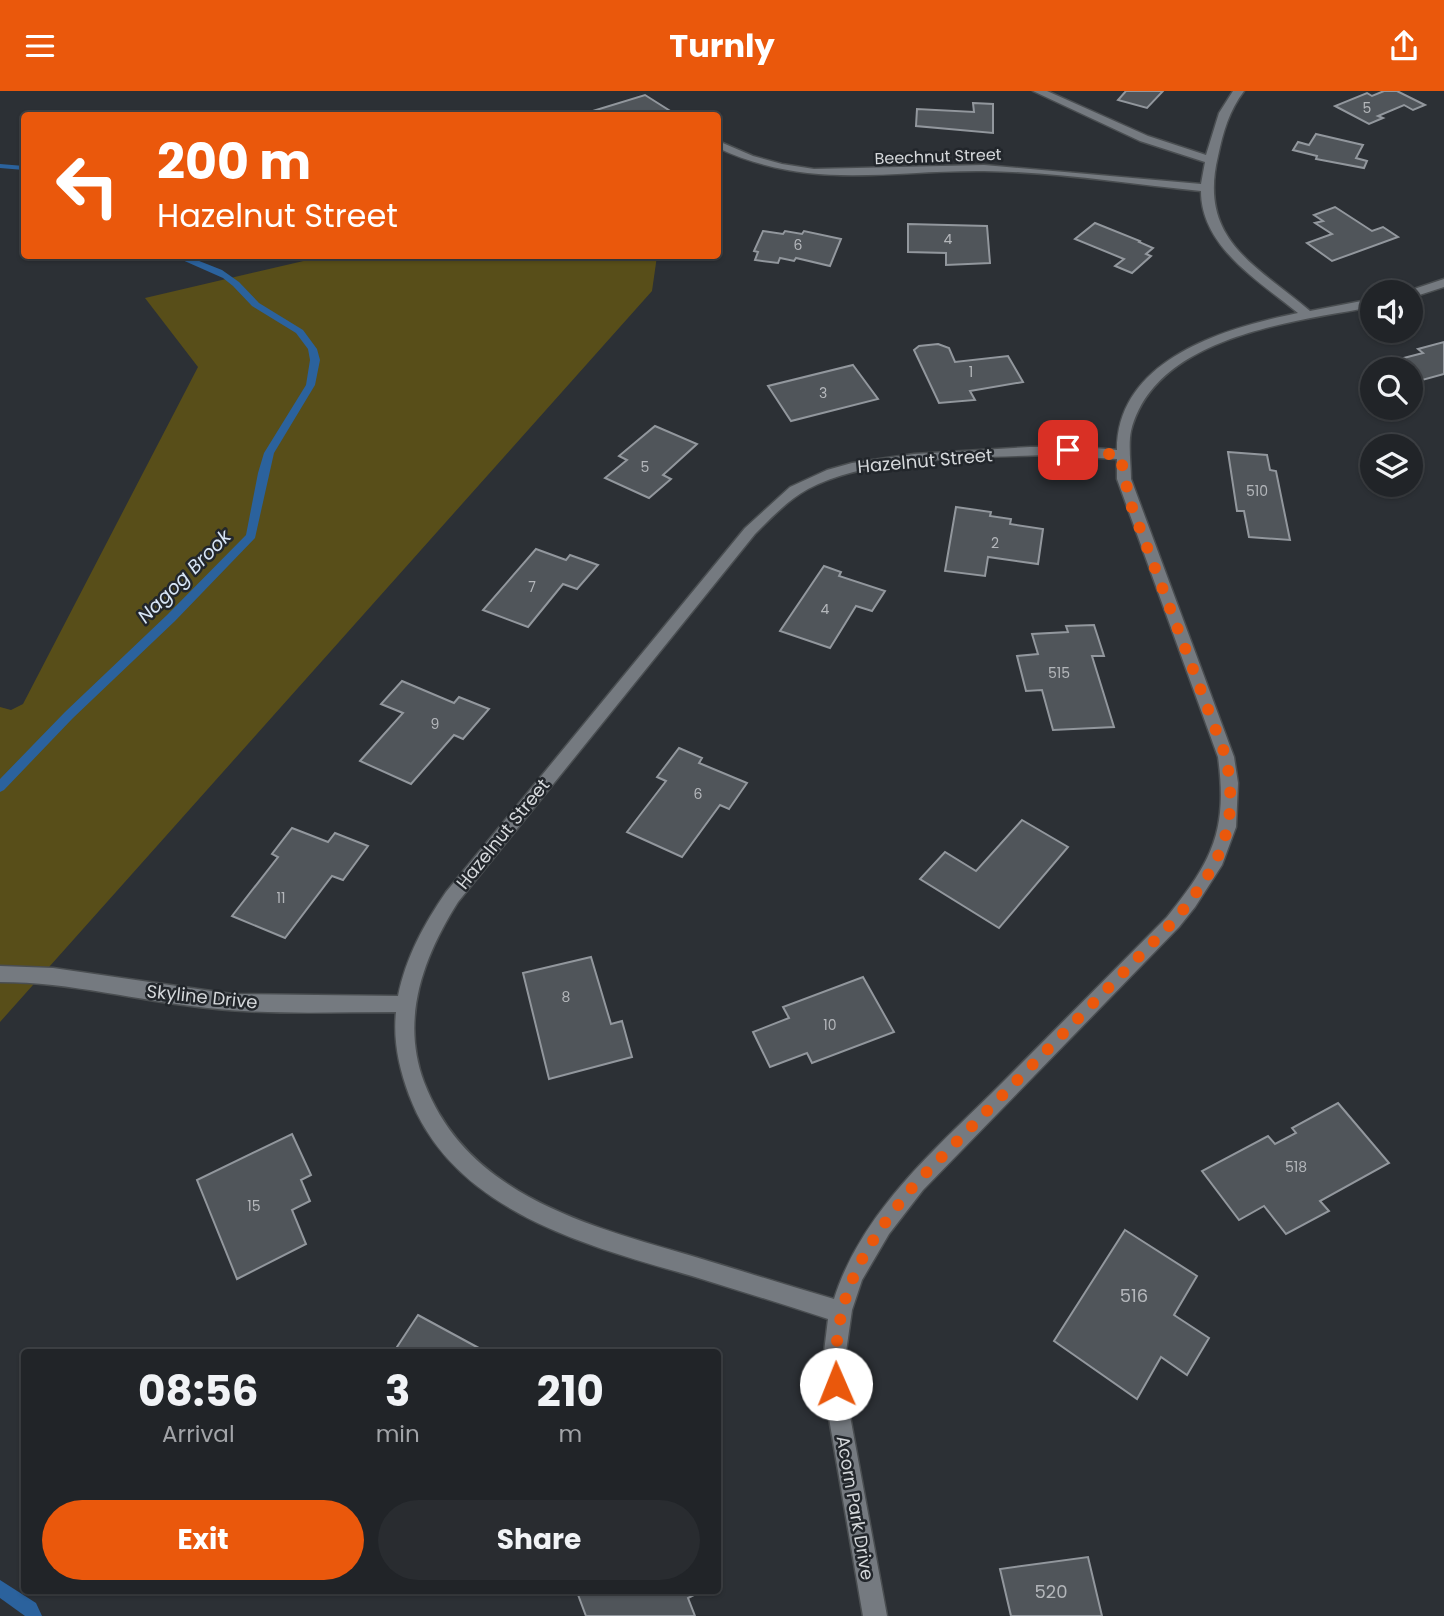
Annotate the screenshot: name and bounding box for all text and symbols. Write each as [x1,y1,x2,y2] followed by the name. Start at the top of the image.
[669,23,775,68] text: Turnly
[21,27,59,65] icon: menu
[1385,27,1423,65] icon: share
[1363,98,1371,118] house number: 5
[157,128,311,196] text: 200 m
[42,140,133,231] icon: left
[874,143,1002,170] street label: Beechnut Street
[157,193,398,238] text: Hazelnut Street
[944,229,953,249] house number: 4
[794,235,803,255] house number: 6
[1360,280,1423,497] map controls
[1360,280,1423,343] button: sound
[1360,357,1423,420] button: search
[969,362,973,382] house number: 1
[819,383,827,403] house number: 3
[1038,420,1098,480] pin
[1049,431,1087,469] icon: arrive
[1360,434,1423,497] button: layers
[856,442,994,479] street label: Hazelnut Street
[641,457,649,477] house number: 5
[1246,481,1268,501] house number: 510
[131,523,238,629] water label: Nagog Brook
[991,533,999,553] house number: 2
[528,577,536,597] house number: 7
[821,599,830,619] house number: 4
[1048,663,1070,683] house number: 515
[431,714,439,734] house number: 9
[450,773,555,894] street label: Hazelnut Street
[694,784,703,804] house number: 6
[277,888,285,908] house number: 11
[145,978,259,1015] street label: Skyline Drive
[562,987,571,1007] house number: 8
[823,1015,837,1035] house number: 10
[1285,1157,1307,1177] house number: 518
[247,1196,261,1216] house number: 15
[1120,1283,1148,1308] house number: 516
[799,1347,873,1421] position arrow
[138,1362,259,1421] text: 08:56
[385,1362,410,1421] text: 3
[537,1362,604,1421] text: 210
[162,1418,235,1450] text: Arrival
[376,1418,420,1450] text: min
[559,1418,582,1450] text: m
[830,1434,880,1582] street label: Acorn Park Drive
[42,1500,364,1580] button: Exit
[378,1500,700,1580] button: Share
[1035,1579,1067,1604] house number: 520

